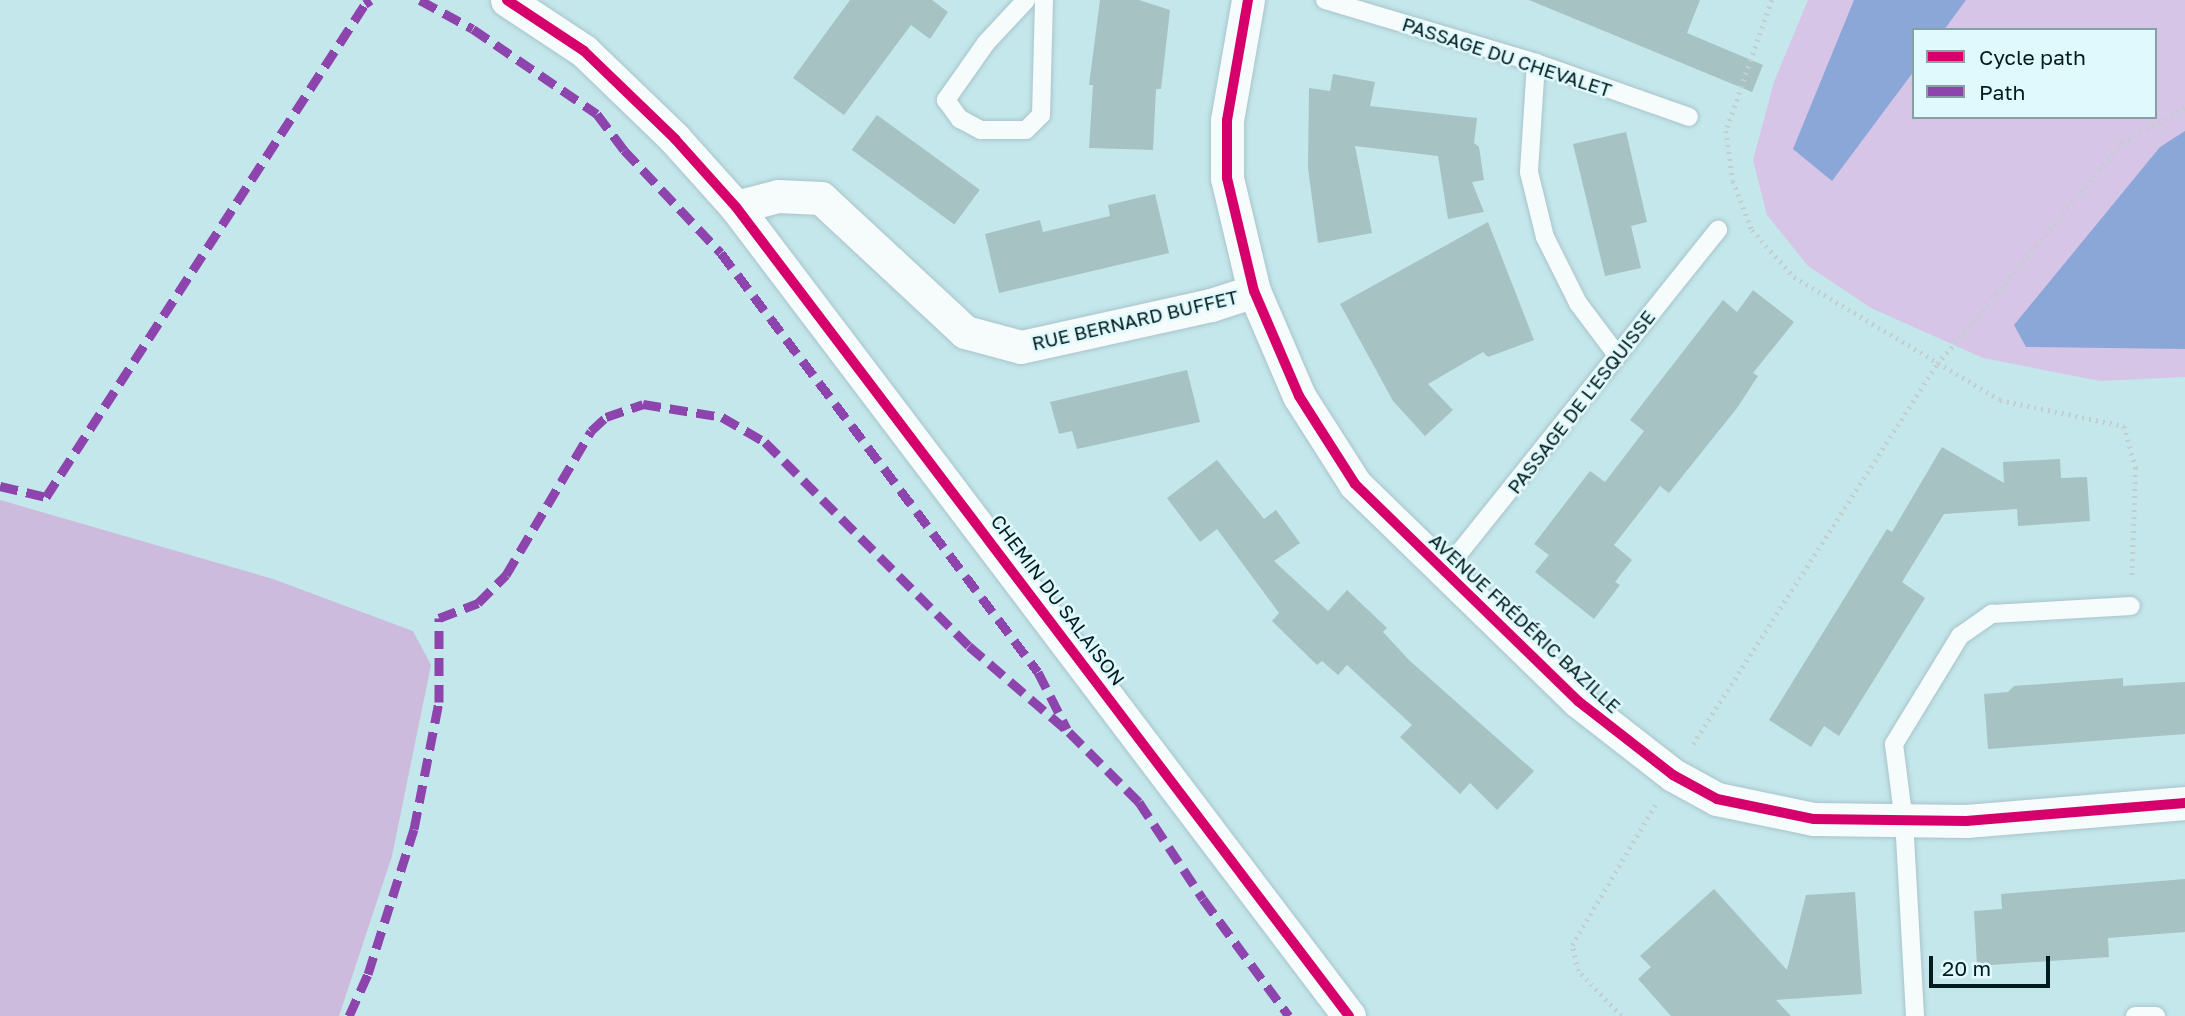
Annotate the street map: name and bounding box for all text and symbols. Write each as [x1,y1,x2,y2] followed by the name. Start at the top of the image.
[1399,12,1615,102] street label: PASSAGE DU CHEVALET
[1912,28,2157,119] legend
[1979,44,2086,70] text: Cycle path
[1979,79,2026,105] text: Path
[1030,285,1240,355] street label: RUE BERNARD BUFFET
[1502,306,1660,498] street label: PASSAGE DE L'ESQUISSE
[986,510,1130,690] street label: CHEMIN DU SALAISON
[1425,528,1625,718] street label: AVENUE FRÉDÉRIC BAZILLE
[1933,942,2054,986] scale bar
[1942,955,1991,981] text: 20 m

